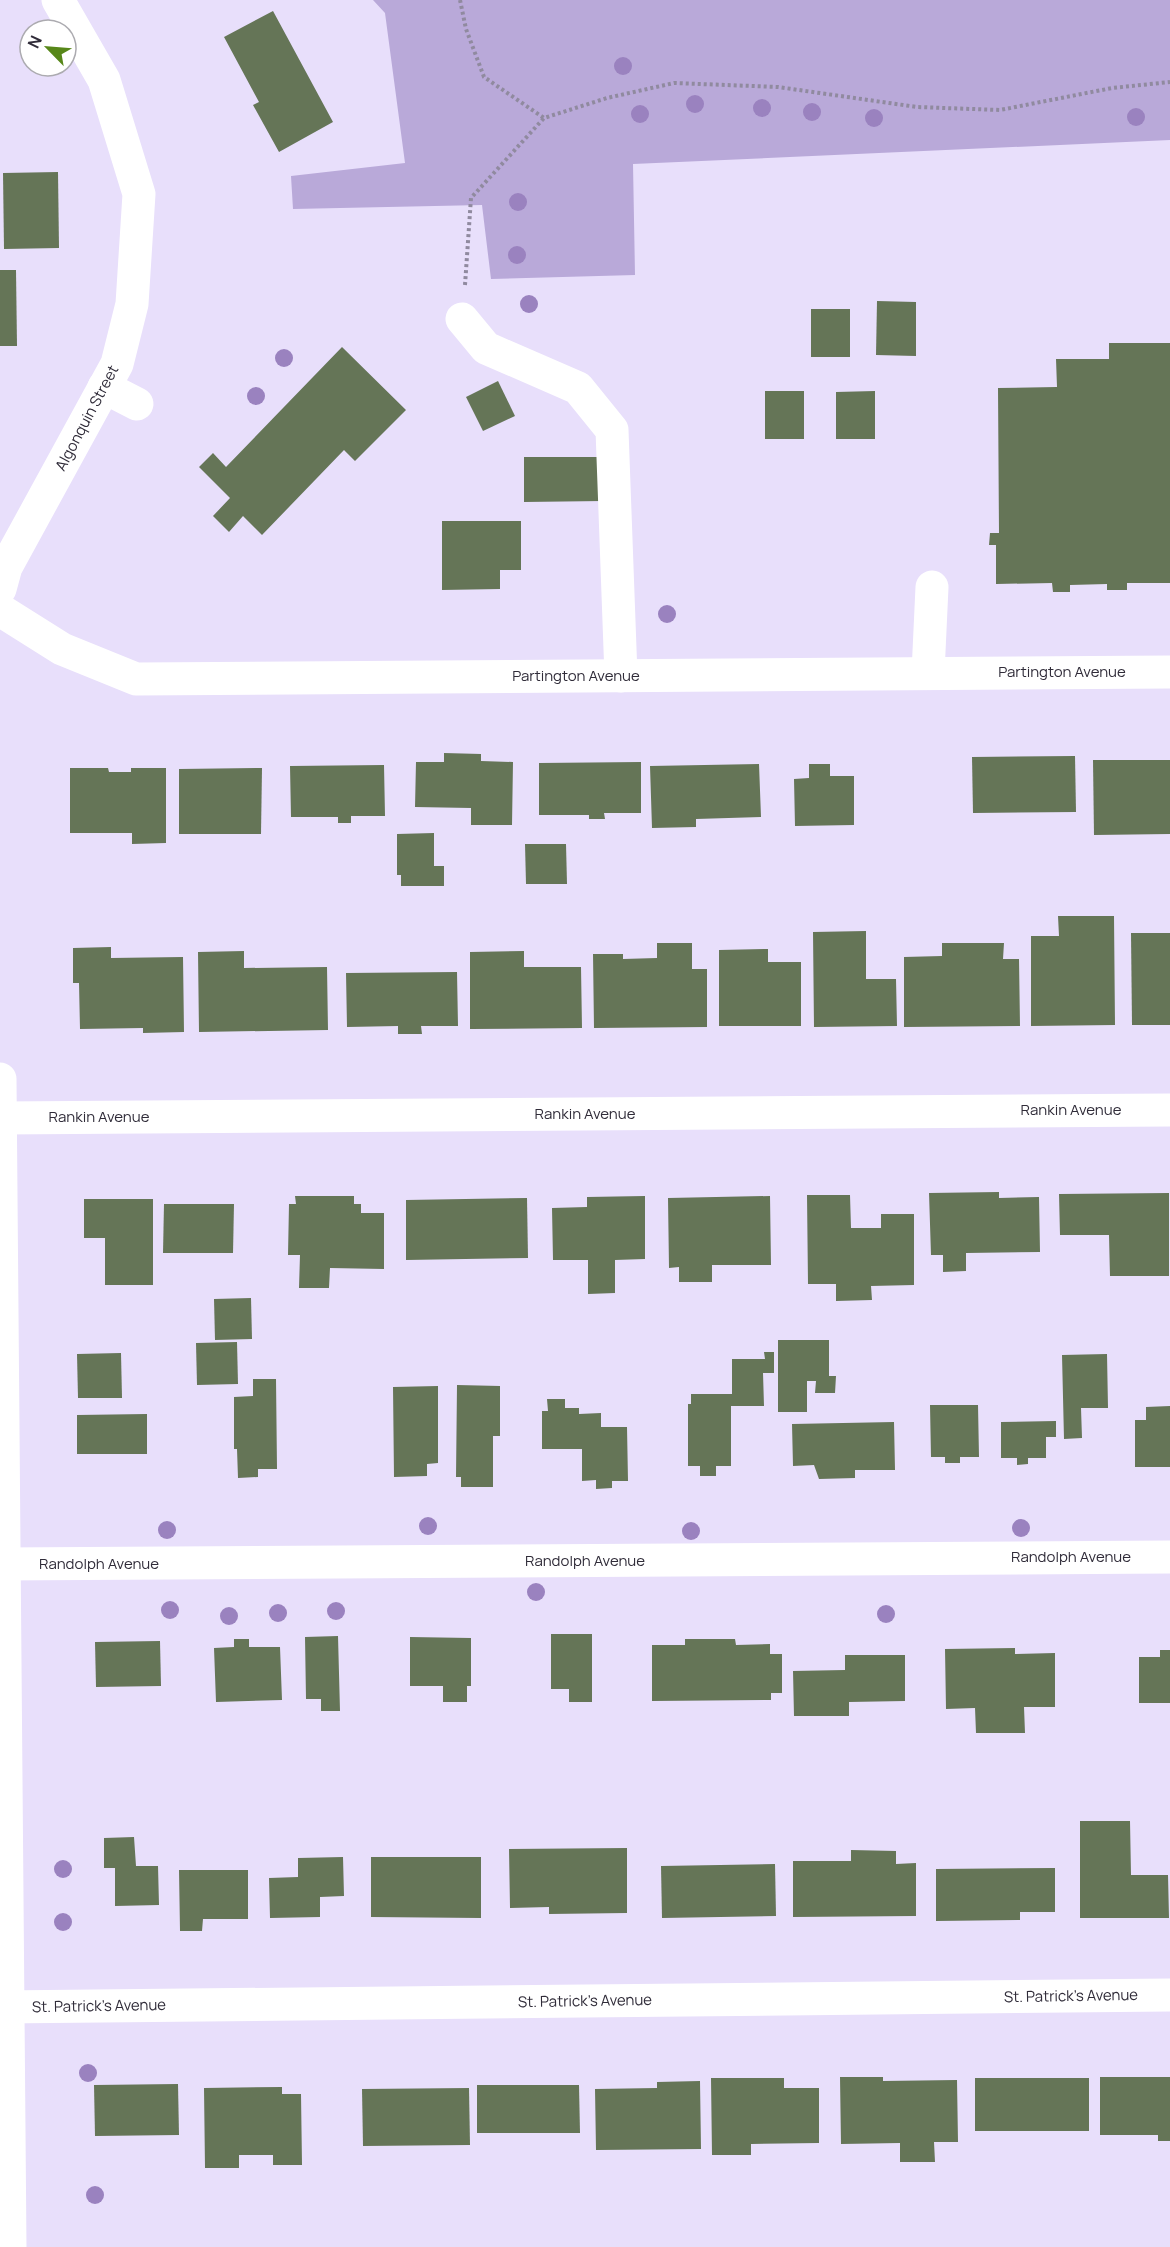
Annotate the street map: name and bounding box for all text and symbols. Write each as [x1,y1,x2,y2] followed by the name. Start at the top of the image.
[18,18,78,78] north arrow
[22,32,47,52] text: N
[50,361,123,474] street label: Algonquin Street
[998,661,1126,682] street label: Partington Avenue
[512,665,640,686] street label: Partington Avenue
[1021,1099,1122,1120] street label: Rankin Avenue
[535,1103,636,1124] street label: Rankin Avenue
[49,1106,150,1127] street label: Rankin Avenue
[1011,1546,1131,1567] street label: Randolph Avenue
[525,1550,645,1571] street label: Randolph Avenue
[39,1553,159,1574] street label: Randolph Avenue
[1004,1984,1138,2007] street label: St. Patrick's Avenue
[518,1989,652,2012] street label: St. Patrick's Avenue
[32,1994,166,2017] street label: St. Patrick's Avenue

